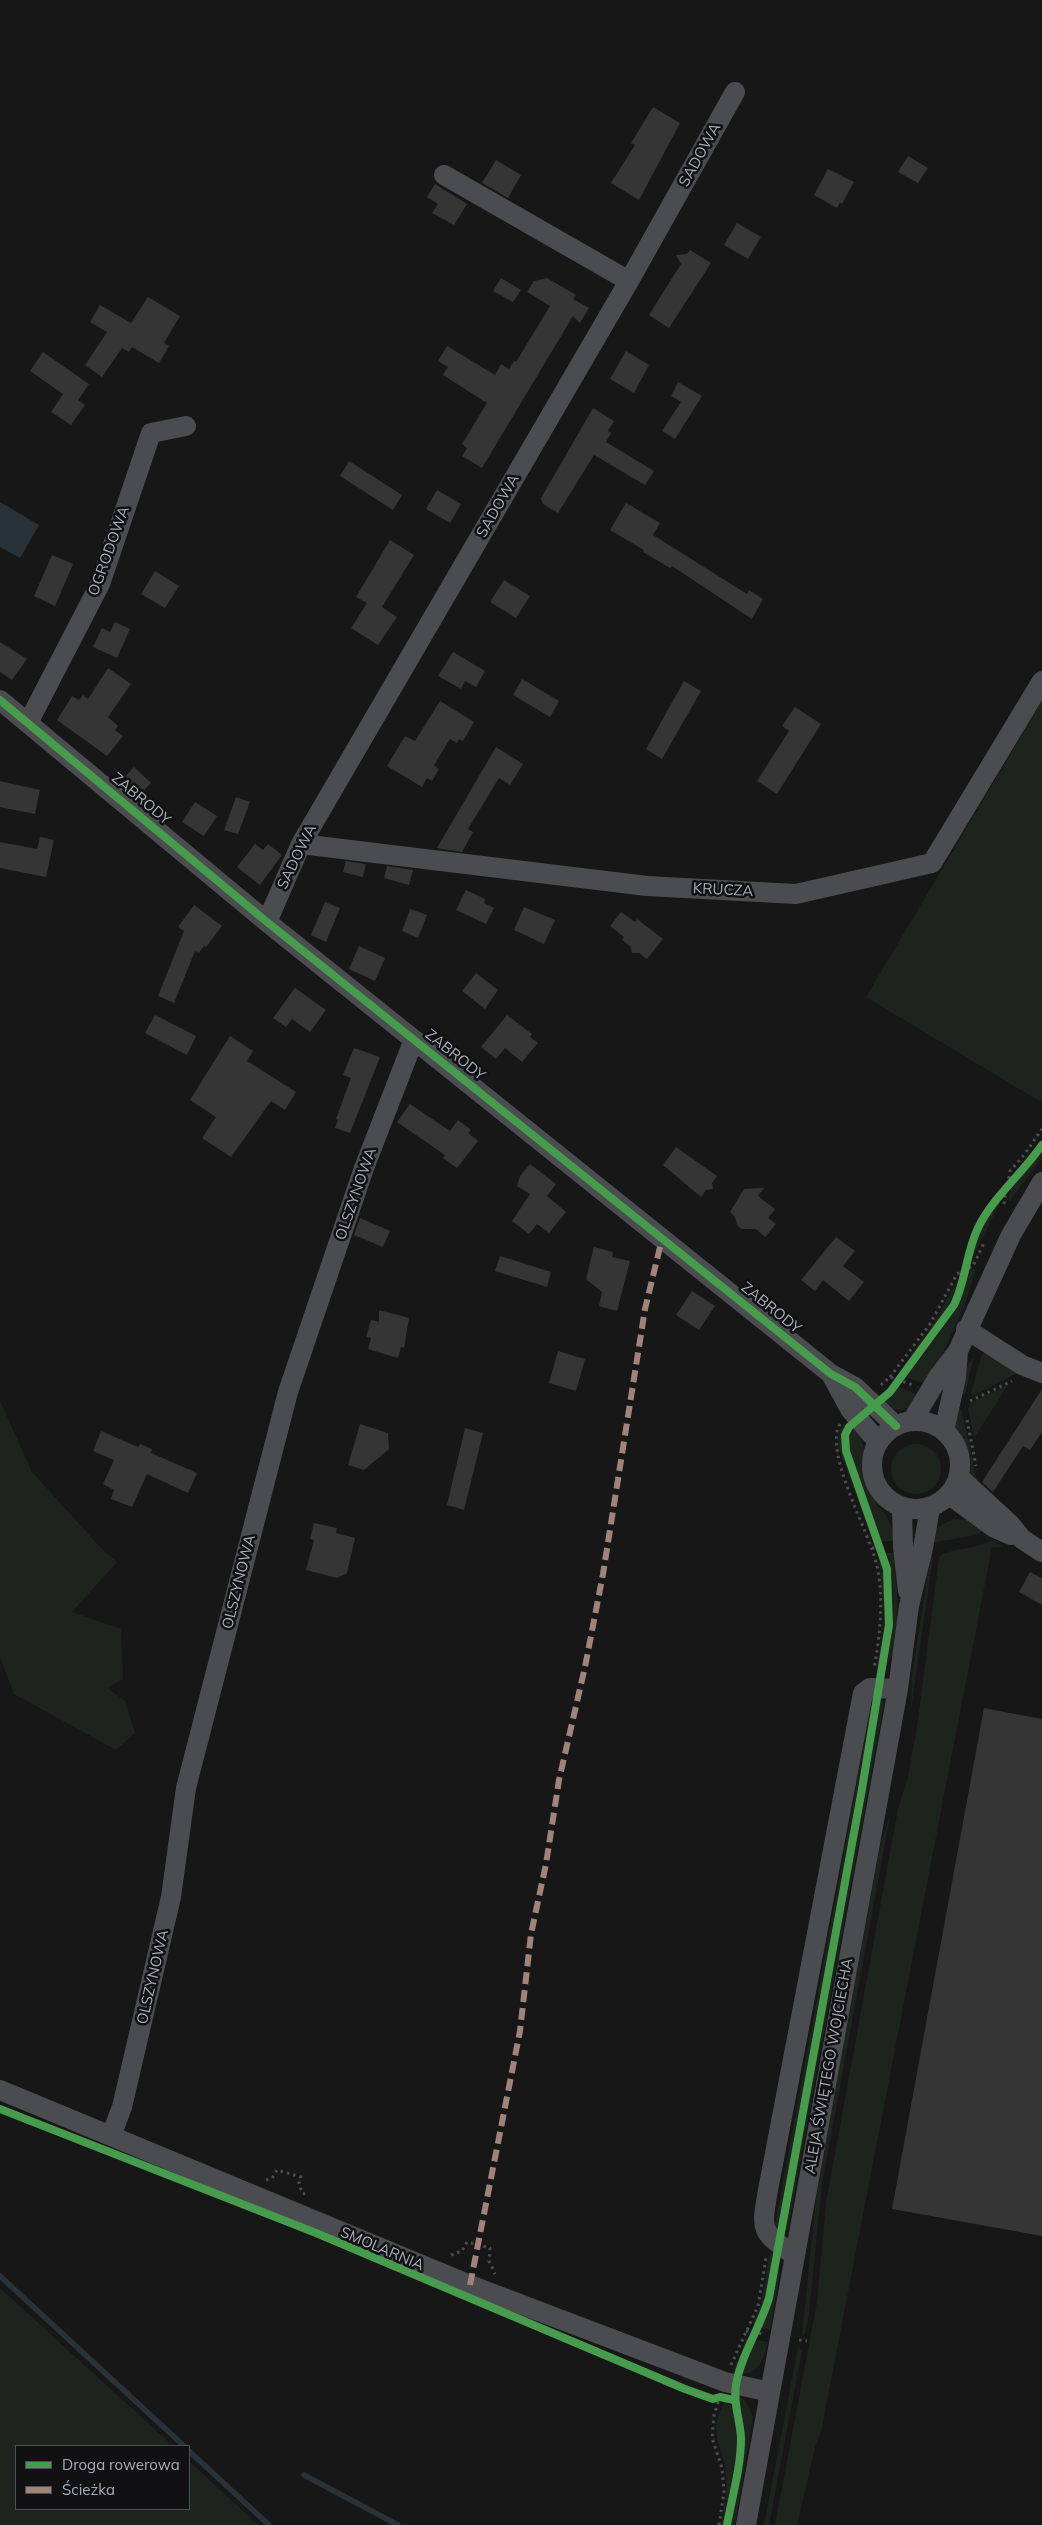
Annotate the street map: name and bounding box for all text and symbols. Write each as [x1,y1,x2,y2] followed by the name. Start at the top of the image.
[675,120,725,190] street label: SADOWA
[473,471,523,541] street label: SADOWA
[84,504,134,598] street label: OGRODOWA
[108,769,174,829] street label: ZABRODY
[274,822,320,892] street label: SADOWA
[692,879,754,901] street label: KRUCZA
[422,1025,488,1085] street label: ZABRODY
[332,1145,380,1243] street label: OLSZYNOWA
[738,1278,804,1338] street label: ZABRODY
[219,1533,259,1631] street label: OLSZYNOWA
[133,1928,173,2026] street label: OLSZYNOWA
[801,1957,857,2175] street label: ALEJA ŚWIĘTEGO WOJCIECHA
[337,2223,427,2275] street label: SMOLARNIA
[15,2445,190,2510] legend
[62,2455,180,2474] text: Droga rowerowa
[62,2480,115,2499] text: Ścieżka

